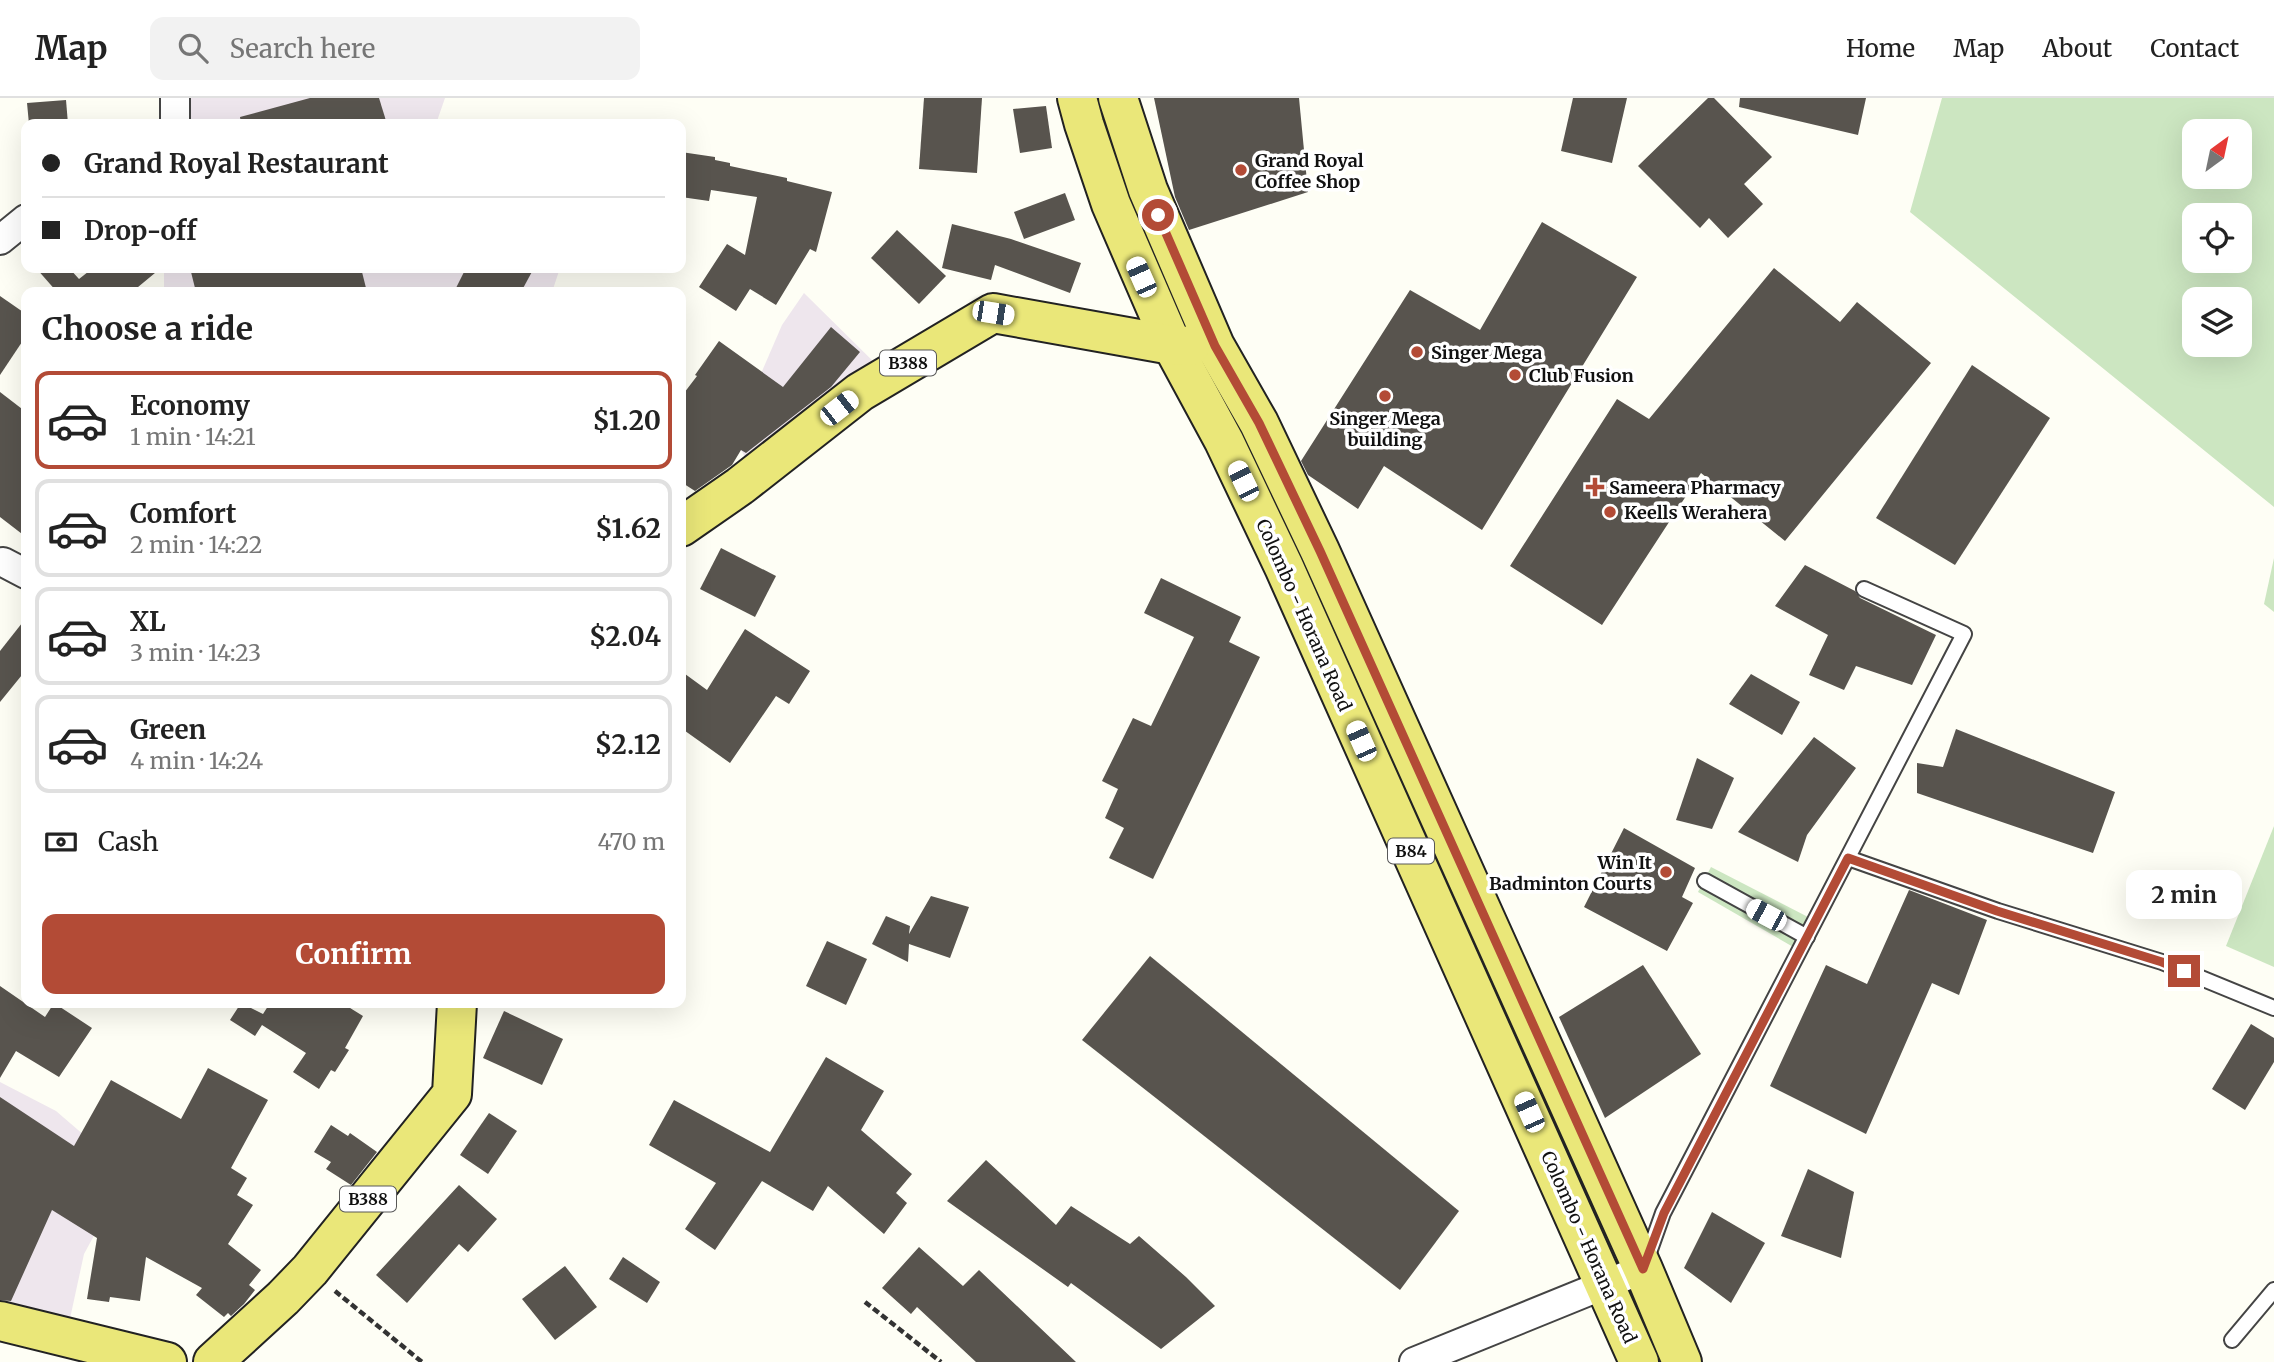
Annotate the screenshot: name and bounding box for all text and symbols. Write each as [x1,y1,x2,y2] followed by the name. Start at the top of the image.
[150,17,640,80] search box
[35,28,108,69] text: Map
[174,29,212,67] icon: search
[230,32,375,65] text: Search here
[1846,33,1915,64] text: Home
[1953,33,2004,64] text: Map
[2042,33,2112,64] text: About
[2150,33,2239,64] text: Contact
[2182,119,2252,189] north arrow
[2182,119,2252,357] map controls
[84,147,389,180] text: Grand Royal Restaurant
[1255,149,1364,193] place label: Grand Royal Coffee Shop
[1233,162,1249,178] marker: Grand Royal Coffee Shop
[1142,199,1174,231] route start
[2182,203,2252,273] button: locate
[84,214,197,247] text: Drop-off
[1123,254,1160,300] car
[2182,287,2252,357] button: layers
[971,299,1016,327] car
[42,309,253,349] text: Choose a ride
[1431,341,1542,364] place label: Singer Mega
[1409,344,1425,360] marker: Singer Mega
[880,350,936,376] road number: B388
[1529,364,1634,387] place label: Club Fusion
[1507,367,1523,383] marker: Club Fusion
[816,387,863,429] car
[1377,388,1393,404] marker: Singer Mega building
[46,389,109,452] icon: car
[130,389,250,422] text: Economy
[592,404,661,437] text: $1.20
[1329,407,1441,451] place label: Singer Mega building
[130,422,256,451] text: 1 min · 14:21
[1225,458,1262,504] car
[1609,476,1781,499] place label: Sameera Pharmacy
[1587,479,1603,495] marker: Sameera Pharmacy
[46,497,109,560] icon: car
[130,497,236,530] text: Comfort
[1624,501,1767,524] place label: Keells Werahera
[1602,504,1618,520] marker: Keells Werahera
[595,512,661,545] text: $1.62
[1251,515,1357,715] street label: Colombo - Horana Road
[130,530,263,559] text: 2 min · 14:22
[46,605,109,668] icon: car
[130,605,166,638] text: XL
[589,620,661,653] text: $2.04
[130,638,261,667] text: 3 min · 14:23
[46,713,109,776] icon: car
[130,713,206,746] text: Green
[1343,718,1380,764] car
[595,728,661,761] text: $2.12
[130,746,263,775] text: 4 min · 14:24
[42,823,80,861] icon: cash
[98,825,159,858] text: Cash
[598,827,665,856] text: 470 m
[1388,838,1434,864] road number: B84
[1489,851,1653,895] place label: Win It Badminton Courts
[1658,864,1674,880] marker: Win It Badminton Courts
[2126,870,2242,918] callout: 2 min
[2151,880,2217,909] text: 2 min
[1743,896,1790,934] car
[42,914,665,994] button: Confirm
[2168,955,2200,987] route end
[1511,1089,1548,1135] car
[1536,1147,1642,1347] street label: Colombo - Horana Road
[340,1186,396,1212] road number: B388

